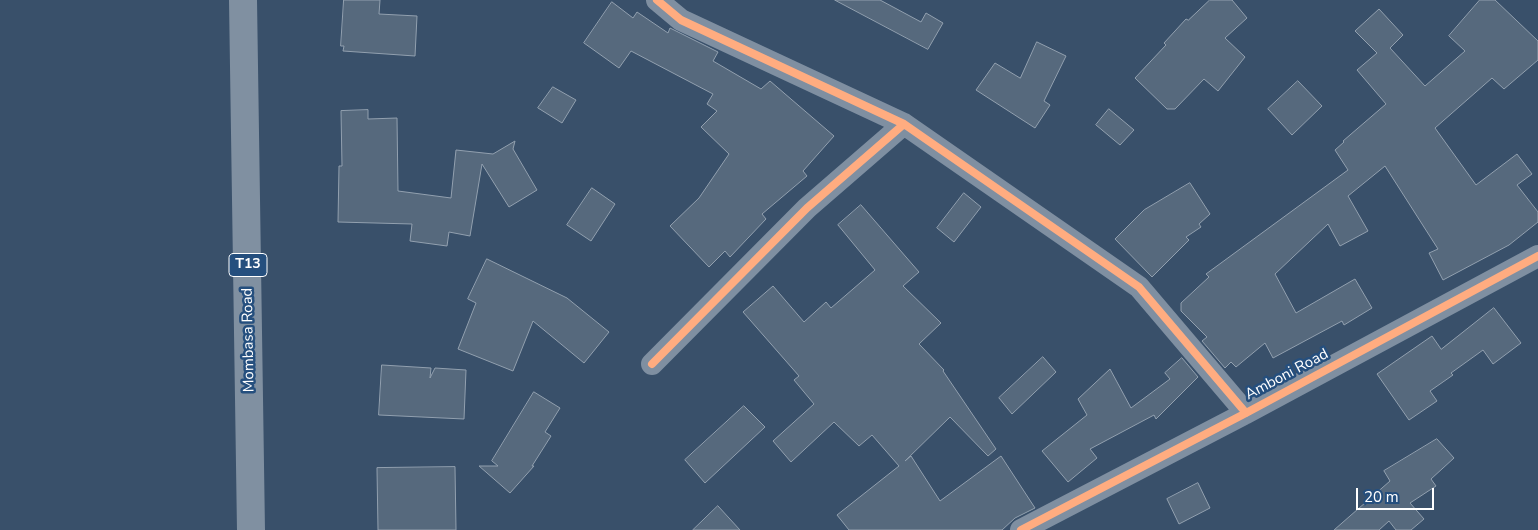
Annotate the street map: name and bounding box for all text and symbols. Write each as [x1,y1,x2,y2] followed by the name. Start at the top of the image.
[229,254,267,276] road number: T13
[239,288,259,392] street label: Mombasa Road
[1242,346,1332,404] street label: Amboni Road
[1358,478,1436,510] scale bar
[1364,487,1399,507] text: 20 m

